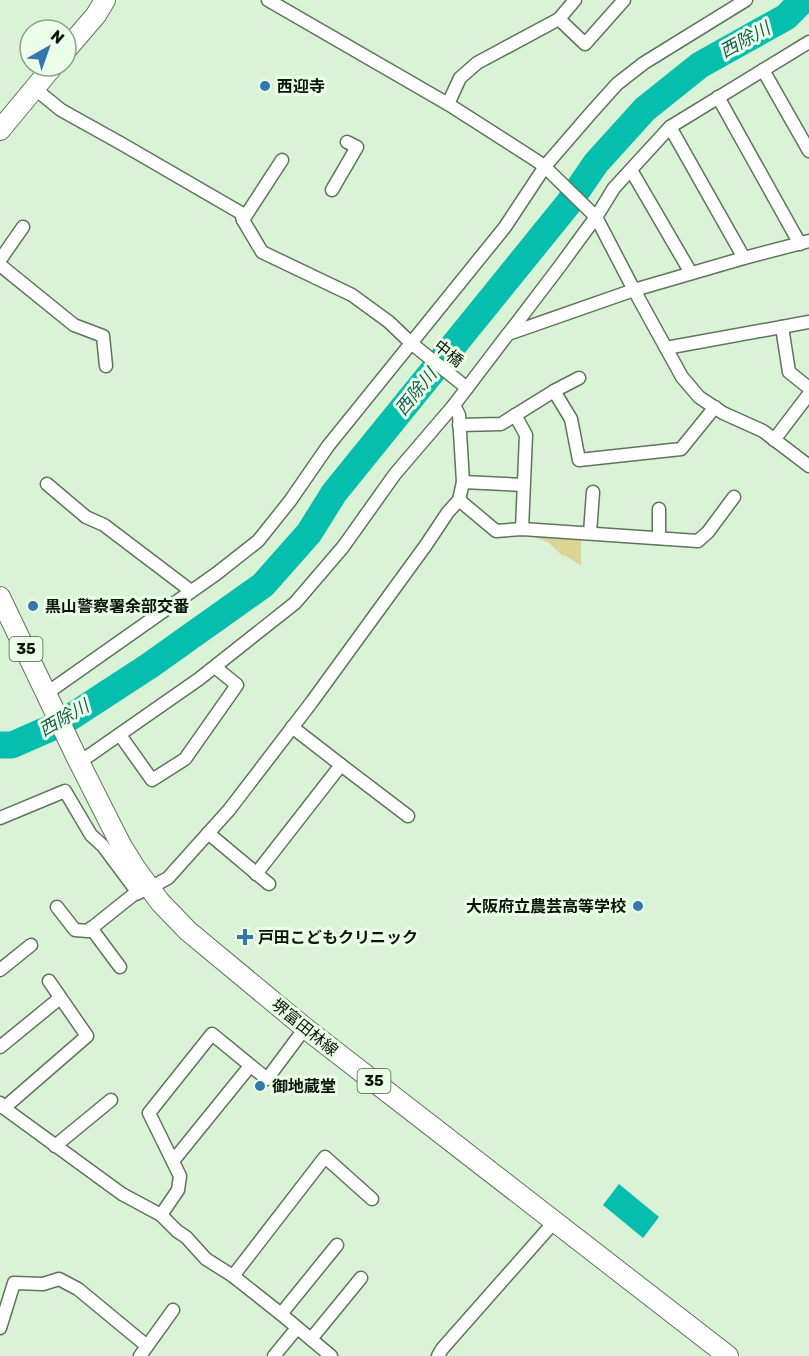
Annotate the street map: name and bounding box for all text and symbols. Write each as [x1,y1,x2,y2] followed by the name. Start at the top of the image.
[716,16,776,63] water label: 西除川
[18,18,78,78] north arrow
[47,26,68,48] text: N
[277,77,325,96] place label: 西迎寺
[258,79,272,93] marker: 西迎寺
[430,336,467,371] street label: 中橋
[390,363,443,420] water label: 西除川
[45,597,189,616] place label: 黒山警察署余部交番
[26,599,40,613] marker: 黒山警察署余部交番
[9,637,42,661] road number: 35
[35,694,95,741] water label: 西除川
[466,897,626,916] place label: 大阪府立農芸高等学校
[631,899,645,913] marker: 大阪府立農芸高等学校
[236,928,254,946] marker: 戸田こどもクリニック
[258,928,418,947] place label: 戸田こどもクリニック
[268,995,342,1060] street label: 堺富田林線
[358,1069,391,1093] road number: 35
[272,1077,336,1096] place label: 御地蔵堂
[253,1079,267,1093] marker: 御地蔵堂

